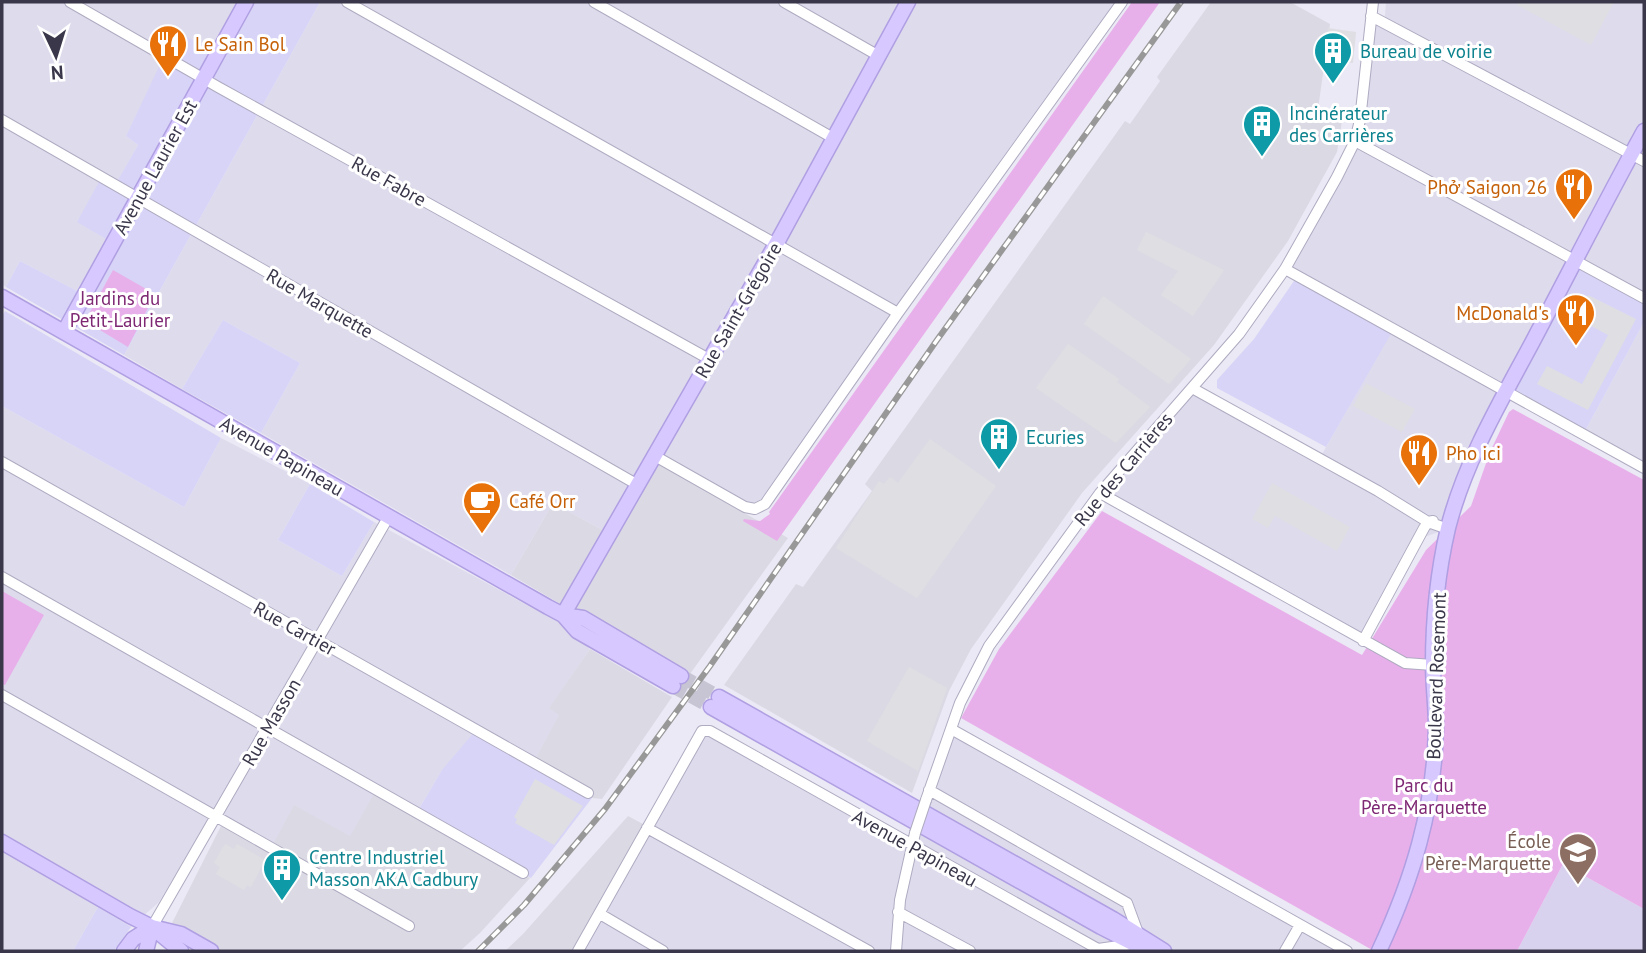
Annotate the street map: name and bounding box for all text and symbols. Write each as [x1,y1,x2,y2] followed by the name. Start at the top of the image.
[21,21,91,91] north arrow
[147,23,189,78] restaurant icon: Le Sain Bol
[1312,30,1354,85] building icon: Bureau de voirie
[195,32,286,56] place label: Le Sain Bol
[1360,39,1492,63] place label: Bureau de voirie
[50,61,64,85] text: N
[108,95,202,239] street label: Avenue Laurier Est
[1289,101,1394,147] place label: Incinérateur des Carrières
[1241,103,1283,158] building icon: Incinérateur des Carrières
[347,151,431,211] street label: Rue Fabre
[1553,166,1595,221] restaurant icon: Phở Saigon 26
[1427,175,1547,199] place label: Phở Saigon 26
[689,238,787,382] street label: Rue Saint-Grégoire
[262,263,378,343] street label: Rue Marquette
[70,286,171,332] park label: Jardins du Petit-Laurier
[1555,292,1597,347] restaurant icon: McDonald's
[1456,301,1549,325] place label: McDonald's
[1069,407,1177,531] street label: Rue des Carrières
[216,411,348,501] street label: Avenue Papineau
[978,416,1020,471] building icon: Ecuries
[1026,425,1084,449] place label: Ecuries
[1398,432,1440,487] restaurant icon: Pho ici
[1446,441,1501,465] place label: Pho ici
[461,480,503,535] cafe icon: Café Orr
[509,489,576,513] place label: Café Orr
[1421,591,1451,760] street label: Boulevard Rosemont
[250,596,341,661] street label: Rue Cartier
[236,674,306,770] street label: Rue Masson
[1361,773,1487,819] park label: Parc du Père-Marquette
[848,804,982,892] street label: Avenue Papineau
[1425,829,1551,875] place label: École Père-Marquette
[1557,831,1599,886] school or university icon: École Père-Marquette
[309,845,478,891] place label: Centre Industriel Masson AKA Cadbury
[261,847,303,902] building icon: Centre Industriel Masson AKA Cadbury

